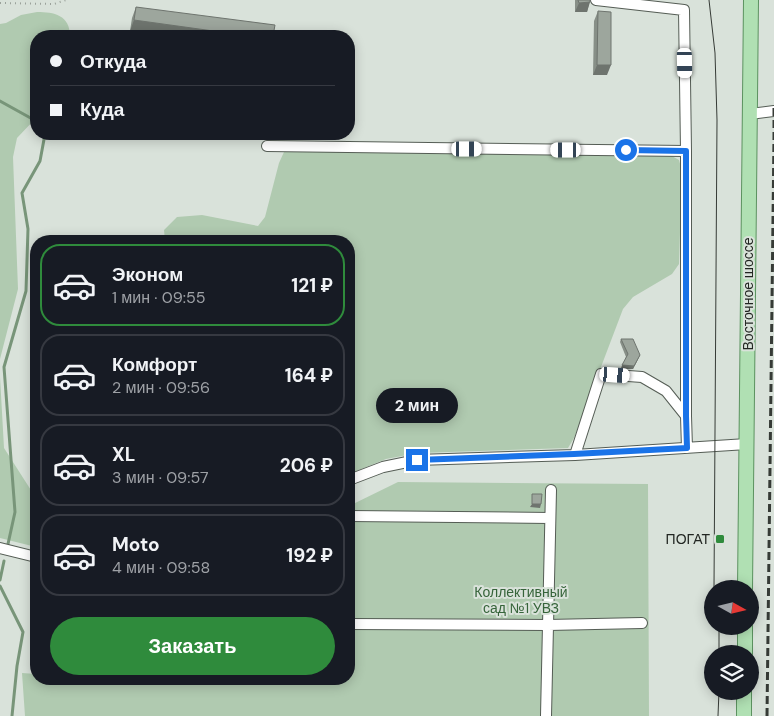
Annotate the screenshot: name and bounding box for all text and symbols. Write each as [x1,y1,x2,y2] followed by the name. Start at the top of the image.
[677,48,692,78] car
[80,49,146,74] text: Откуда
[80,97,124,122] text: Куда
[615,139,637,161] route start
[452,142,482,157] car
[551,143,581,158] car
[739,237,757,350] street label: Восточное шоссе
[112,262,183,287] text: Эконом
[52,263,97,308] icon: car
[291,273,333,298] text: 121 ₽
[112,287,205,308] text: 1 мин · 09:55
[112,352,197,377] text: Комфорт
[52,353,97,398] icon: car
[285,363,333,388] text: 164 ₽
[599,366,630,384] car
[112,377,210,398] text: 2 мин · 09:56
[376,388,458,422] callout: 2 мин
[395,395,439,416] text: 2 мин
[112,442,135,467] text: XL
[52,443,97,488] icon: car
[406,449,428,471] route end
[280,453,333,478] text: 206 ₽
[112,467,208,488] text: 3 мин · 09:57
[666,530,710,548] place label: ПОГАТ
[112,532,160,557] text: Moto
[52,533,97,578] icon: car
[714,533,726,545] marker: ПОГАТ
[286,543,333,568] text: 192 ₽
[112,557,210,578] text: 4 мин · 09:58
[704,580,759,635] north arrow
[704,580,759,700] map controls
[474,583,568,617] park label: Коллективный сад №1 УВЗ
[50,617,335,675] button: Заказать
[704,645,759,700] button: layers

